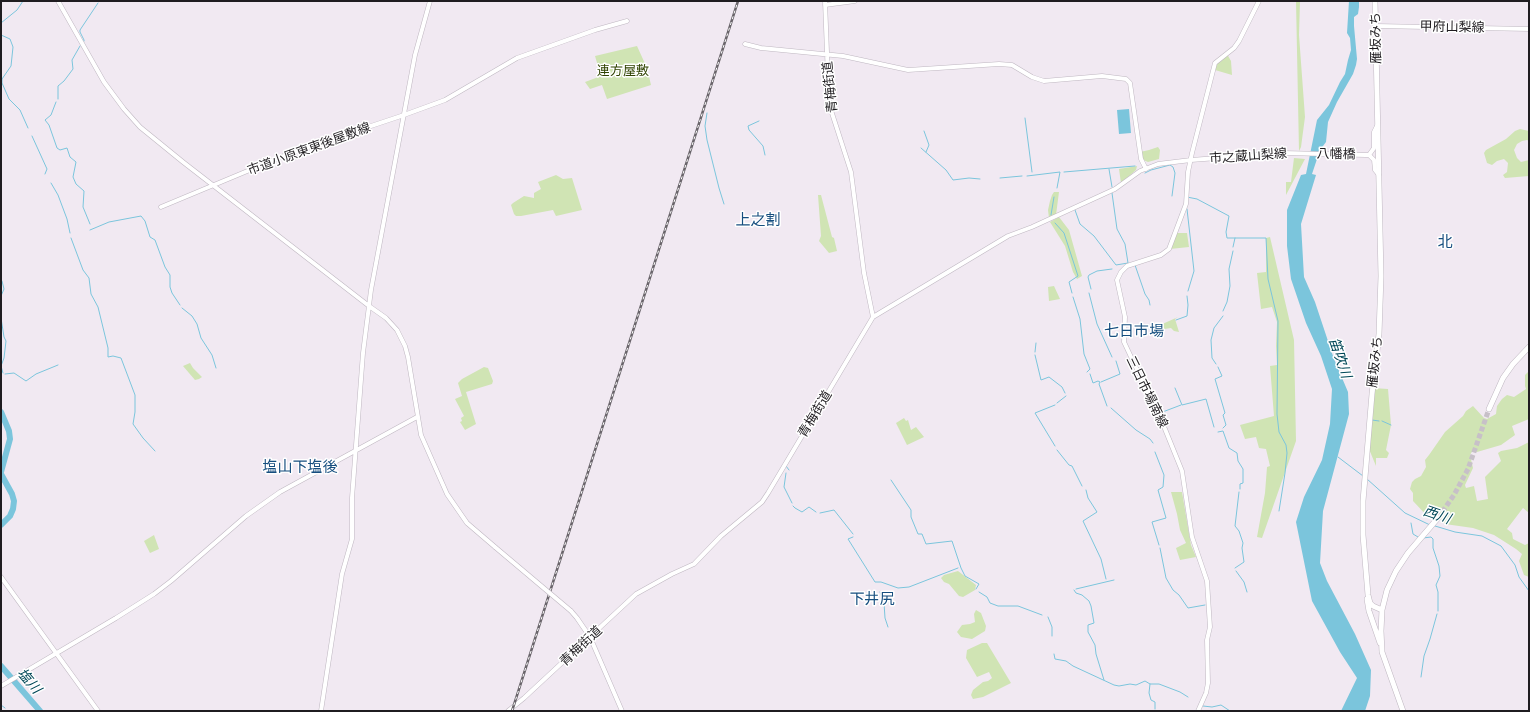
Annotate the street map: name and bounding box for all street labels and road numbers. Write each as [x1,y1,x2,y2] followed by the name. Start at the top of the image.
[1368,12,1384,64] street label: 雁坂みち
[1419,19,1485,35] street label: 甲府山梨線
[820,60,840,114] street label: 青梅街道
[245,119,373,179] street label: 市道小原東東後屋敷線
[1209,145,1287,167] street label: 市之蔵山梨線
[1316,146,1356,162] street label: 八幡橋
[1365,335,1385,389] street label: 雁坂みち
[1123,354,1171,430] street label: 三日市場南線
[795,388,835,440] street label: 青梅街道
[557,623,605,669] street label: 青梅街道

